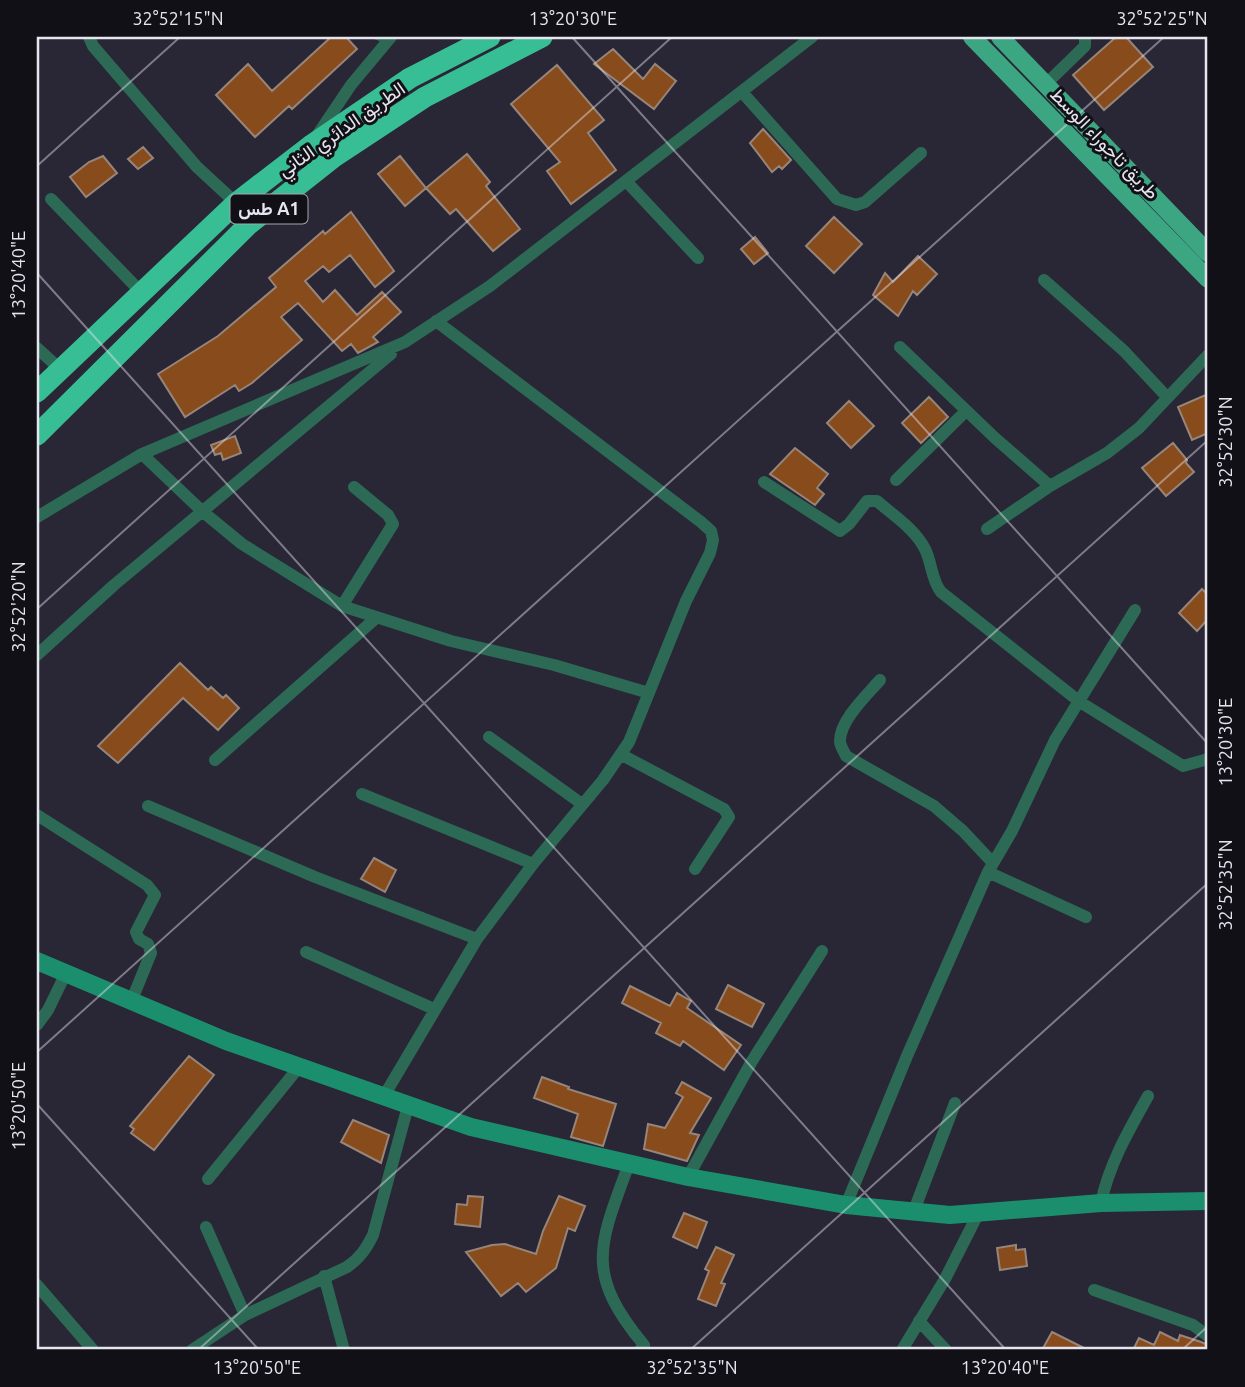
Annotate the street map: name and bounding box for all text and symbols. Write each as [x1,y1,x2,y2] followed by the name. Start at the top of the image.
[132,8,224,28] text: 32°52'15"N
[529,8,617,28] text: 13°20'30"E
[1116,8,1208,28] text: 32°52'25"N
[273,77,412,185] street label: الطريق الدائري الثاني
[1045,83,1164,204] street label: طريق تاجوراء الوسط
[230,194,308,224] road number: طس A1
[8,231,28,319] text: 13°20'40"E
[1215,396,1235,488] text: 32°52'30"N
[8,561,28,653] text: 32°52'20"N
[1215,698,1235,786] text: 13°20'30"E
[1215,839,1235,931] text: 32°52'35"N
[8,1062,28,1150] text: 13°20'50"E
[213,1357,301,1377] text: 13°20'50"E
[646,1357,738,1377] text: 32°52'35"N
[961,1357,1049,1377] text: 13°20'40"E

